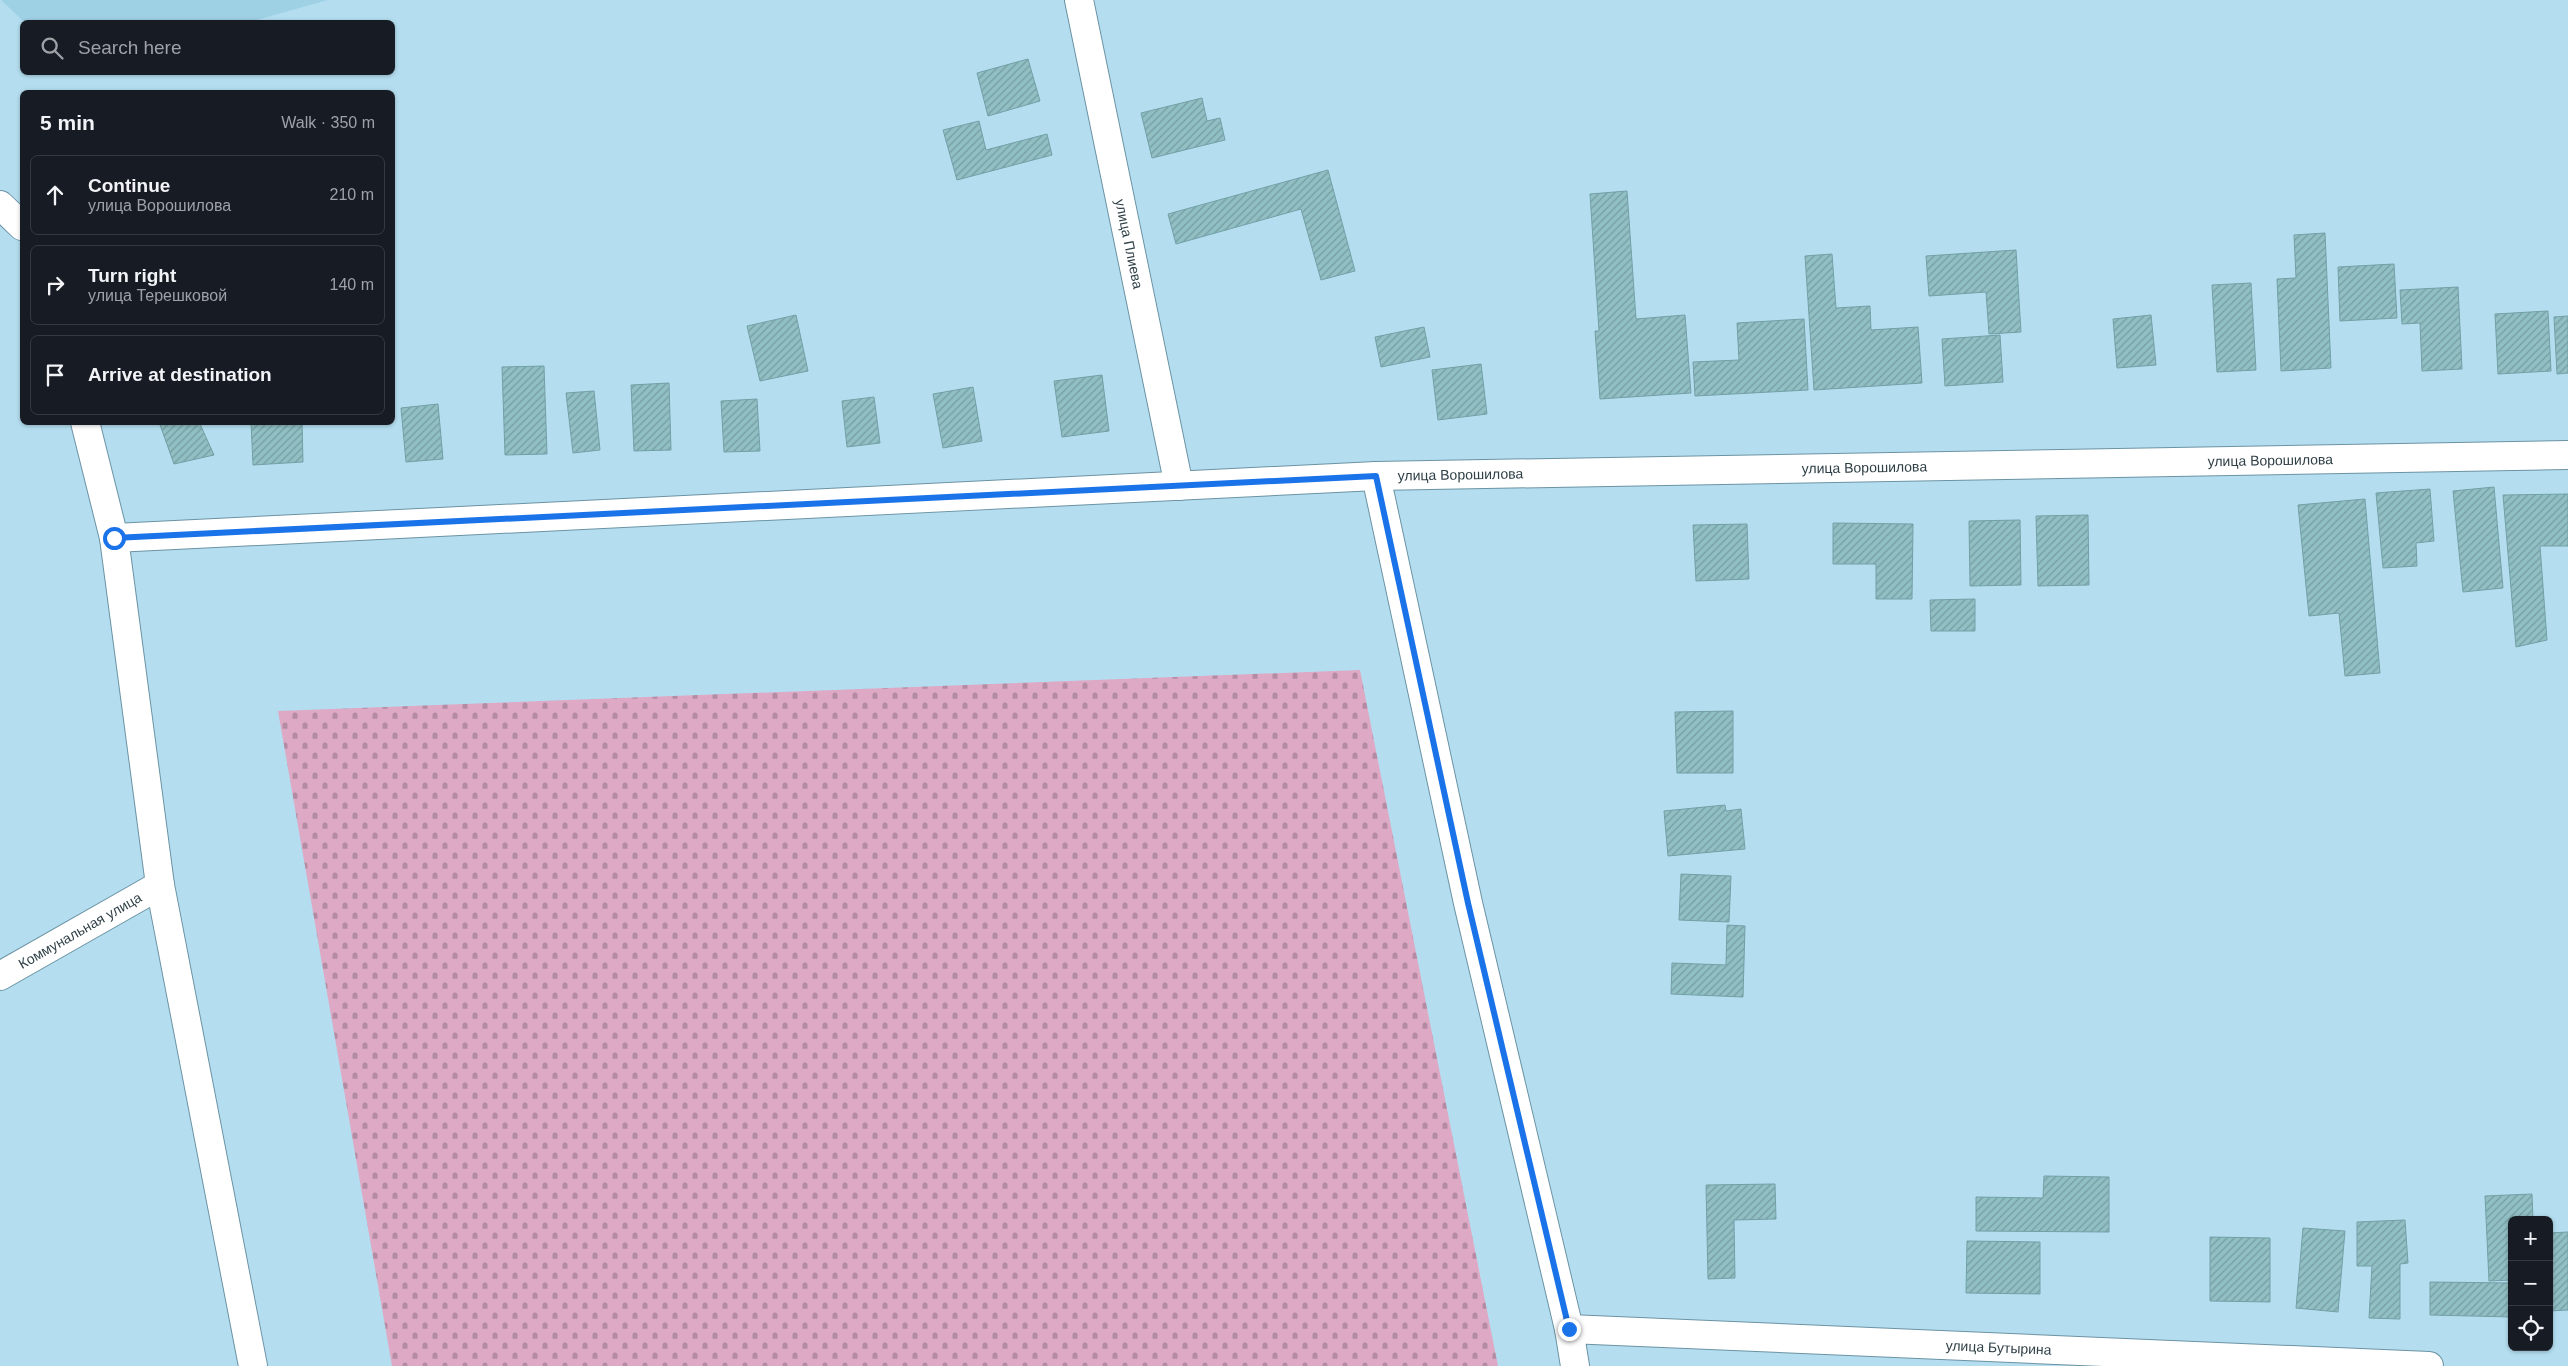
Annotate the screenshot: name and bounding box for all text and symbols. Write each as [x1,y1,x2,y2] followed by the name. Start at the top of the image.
[20,20,395,75] search box
[38,34,66,62] icon: search
[78,37,182,58] text: Search here
[40,111,95,134] text: 5 min
[281,114,375,131] text: Walk · 350 m
[88,175,170,196] text: Continue
[41,181,69,209] icon: ahead
[330,186,374,203] text: 210 m
[88,197,231,214] text: улица Ворошилова
[1112,198,1146,290] street label: улица Плиева
[88,265,176,286] text: Turn right
[41,271,69,299] icon: right
[330,276,374,293] text: 140 m
[88,287,227,304] text: улица Терешковой
[41,361,69,389] icon: arrive
[88,364,272,385] text: Arrive at destination
[2207,451,2333,469] street label: улица Ворошилова
[1802,458,1927,476] street label: улица Ворошилова
[1398,465,1524,484] street label: улица Ворошилова
[103,527,126,550] route start
[16,889,144,972] street label: Коммунальная улица
[2508,1216,2553,1351] map controls
[2508,1216,2553,1261] button: +
[2508,1261,2553,1306] button: −
[2508,1306,2553,1351] button: locate
[1558,1318,1581,1341] route end
[1945,1337,2052,1358] street label: улица Бутырина

